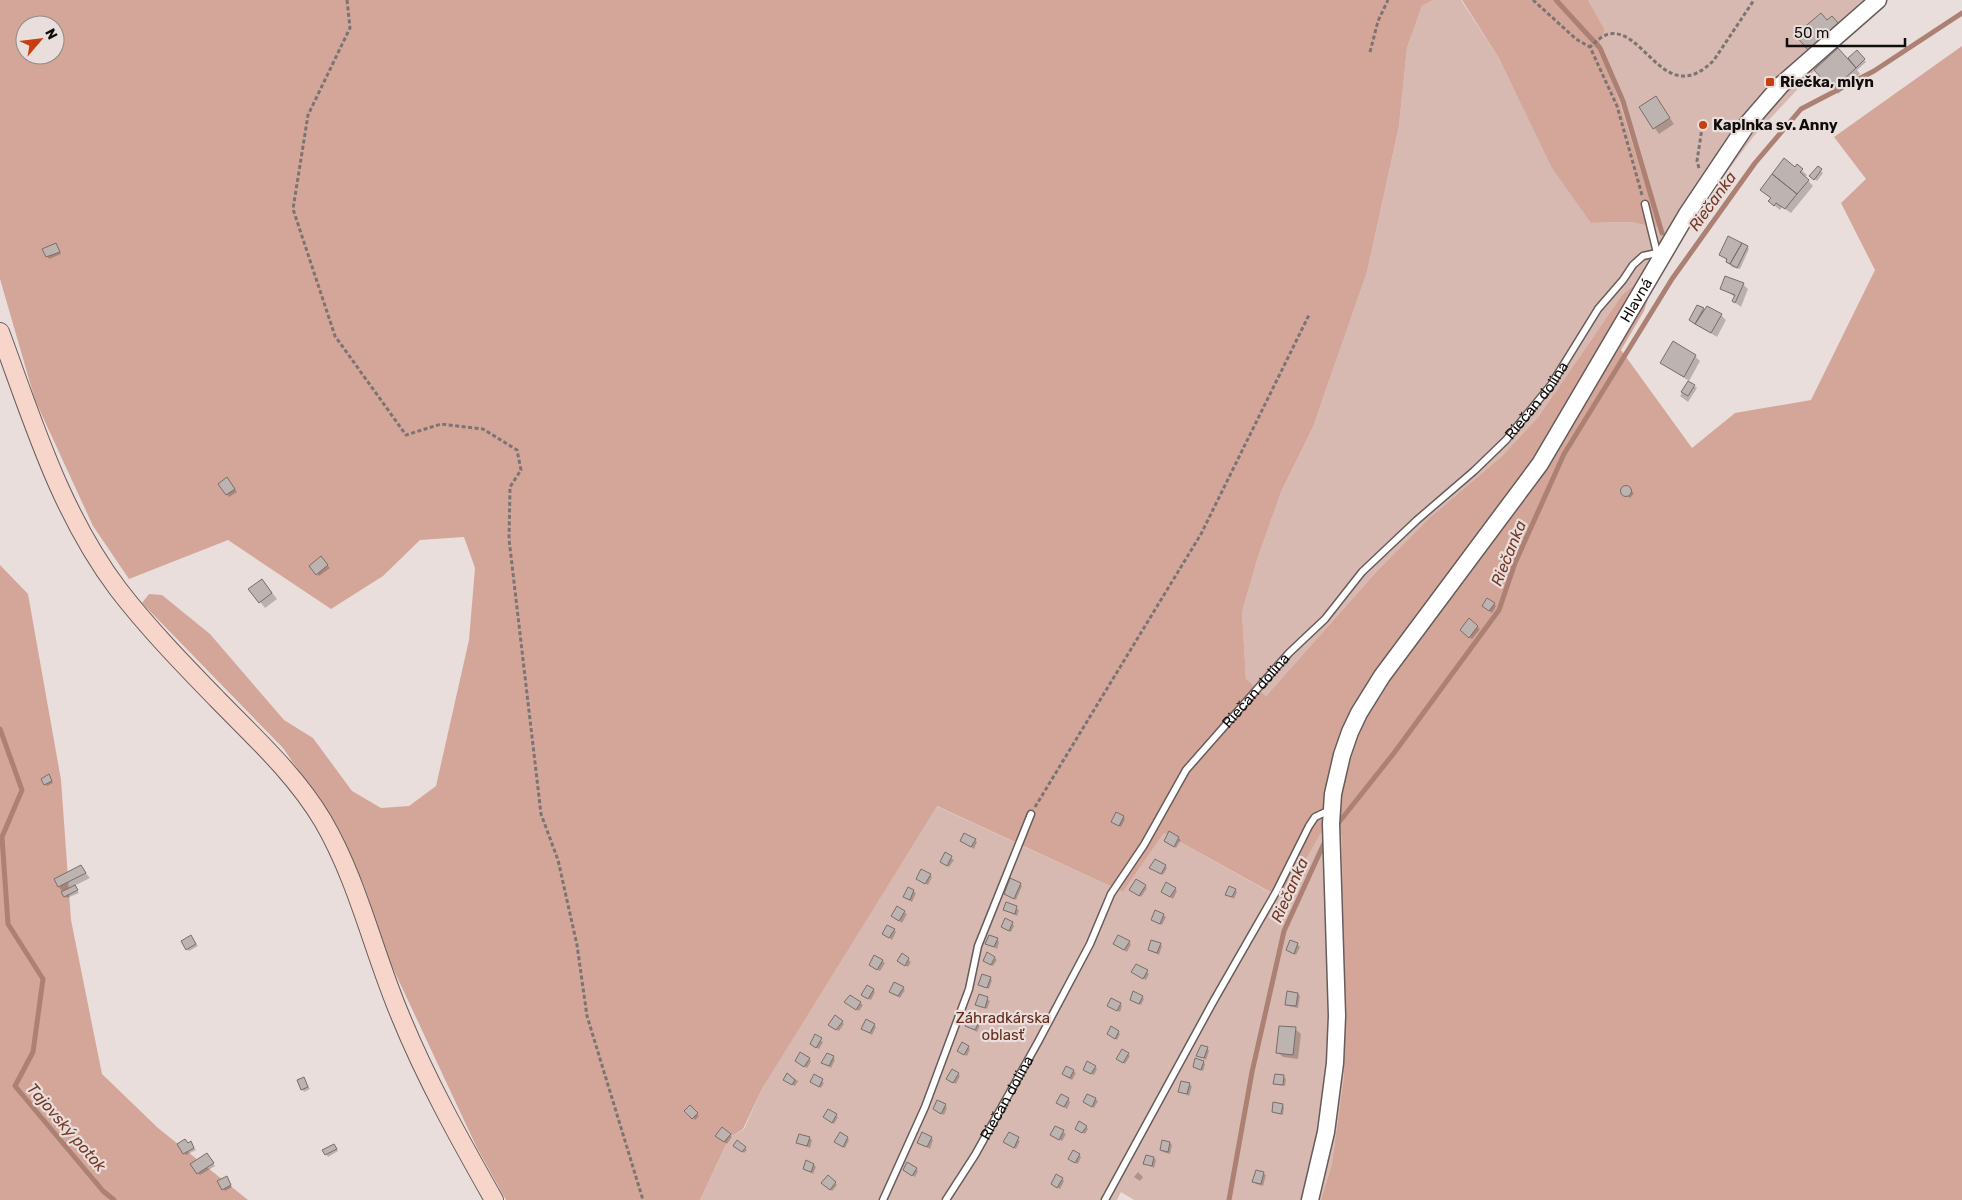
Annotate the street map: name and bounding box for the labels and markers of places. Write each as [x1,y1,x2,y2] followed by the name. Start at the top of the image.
[1780,73,1874,91] place label: Riečka, mlyn
[1764,76,1776,88] marker: Riečka, mlyn
[1713,116,1838,134] place label: Kaplnka sv. Anny
[1697,119,1709,131] marker: Kaplnka sv. Anny

